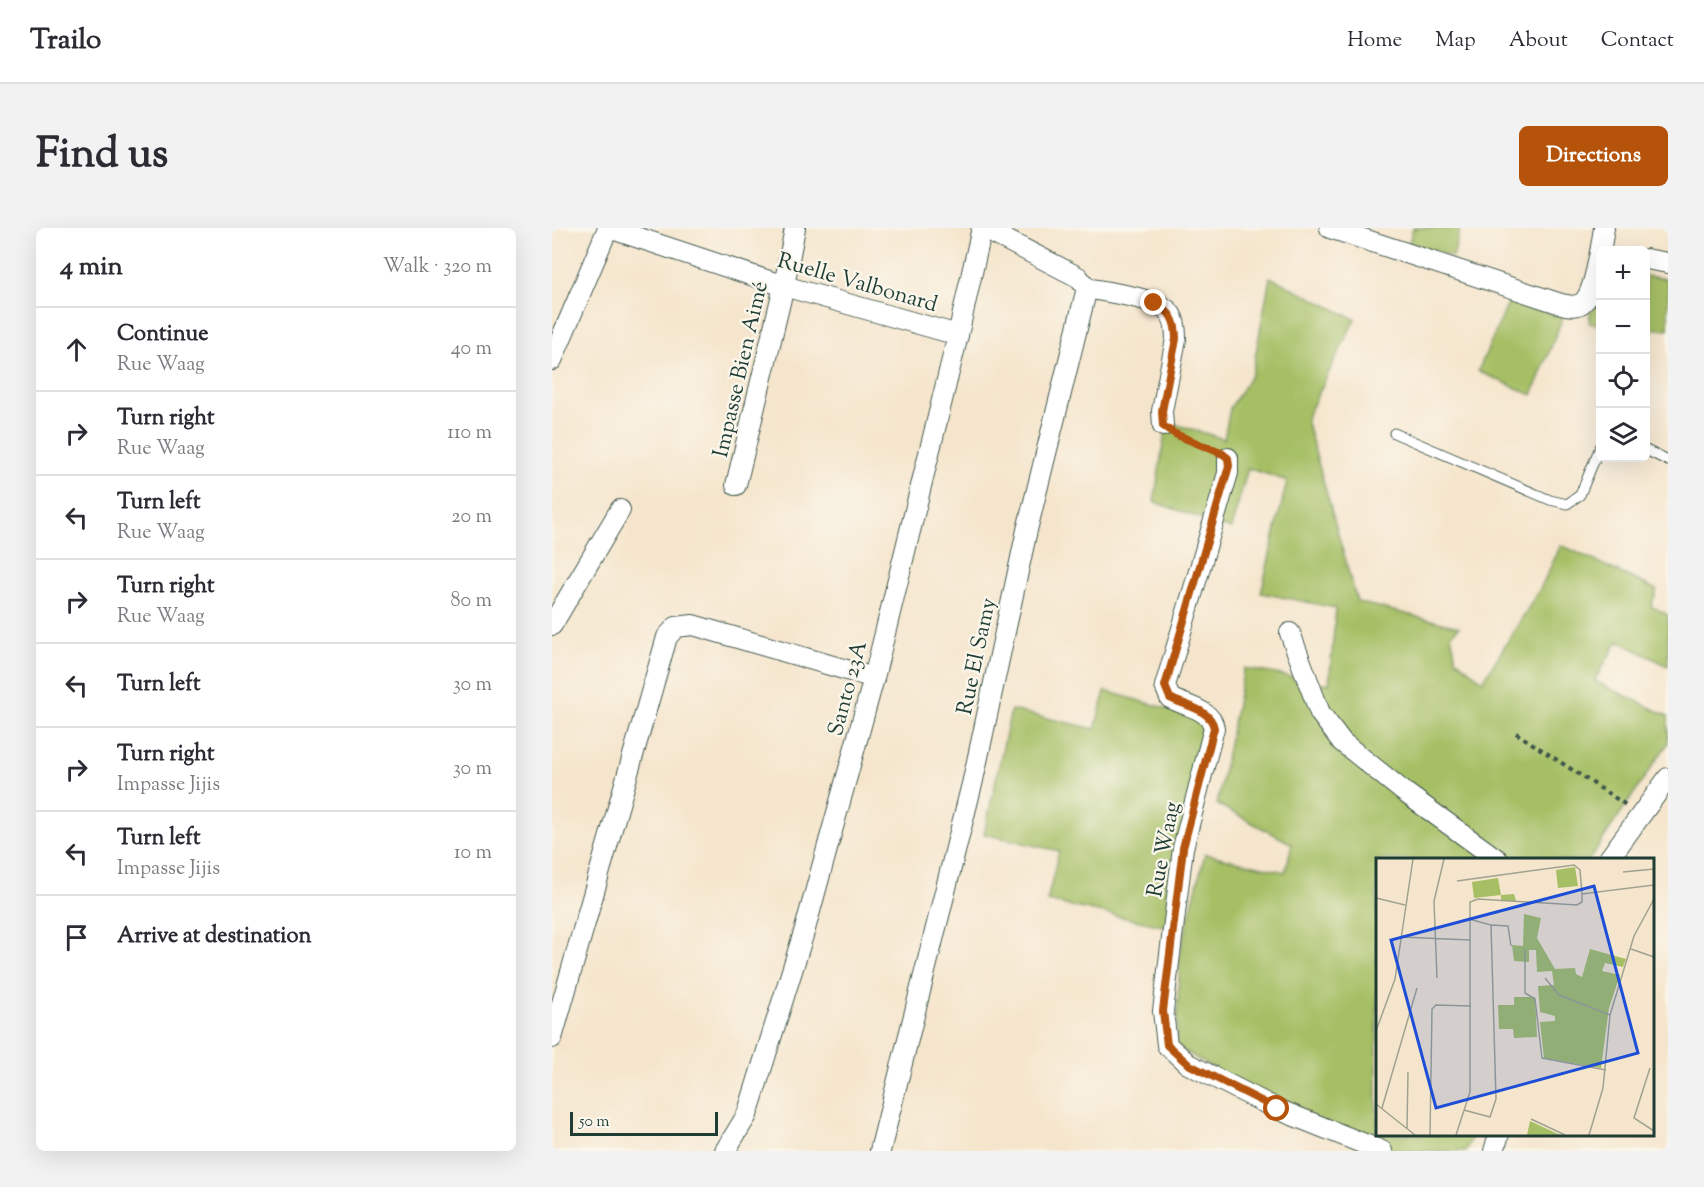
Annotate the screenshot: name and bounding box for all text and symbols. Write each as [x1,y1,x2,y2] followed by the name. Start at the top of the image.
[30,21,101,61] text: Trailo
[1347,26,1402,56] text: Home
[1435,26,1476,56] text: Map
[1509,26,1568,56] text: About
[1601,26,1674,56] text: Contact
[36,126,168,186] text: Find us
[1519,126,1668,186] button: Directions
[773,246,941,322] street label: Ruelle Valbonard
[1596,246,1650,462] map controls
[1596,246,1650,300] button: +
[60,249,123,286] text: 4 min
[383,253,492,282] text: Walk · 320 m
[706,278,778,461] street label: Impasse Bien Aimé
[1140,289,1166,315] route end
[1596,300,1650,354] button: −
[117,319,208,351] text: Continue
[60,333,93,366] icon: ahead
[451,335,492,364] text: 40 m
[117,351,205,380] text: Rue Waag
[1596,354,1650,408] button: locate
[117,403,214,435] text: Turn right
[1596,408,1650,462] button: layers
[60,417,93,450] icon: right
[447,419,492,448] text: 110 m
[117,435,205,464] text: Rue Waag
[117,487,200,519] text: Turn left
[60,501,93,534] icon: left
[451,503,492,532] text: 20 m
[117,519,205,548] text: Rue Waag
[117,571,214,603] text: Turn right
[60,585,93,618] icon: right
[451,587,492,616] text: 80 m
[950,595,1006,718] street label: Rue El Samy
[117,603,205,632] text: Rue Waag
[821,638,877,740] street label: Santo 23A
[60,669,93,702] icon: left
[117,669,200,701] text: Turn left
[453,671,492,700] text: 30 m
[117,739,214,771] text: Turn right
[60,753,93,786] icon: right
[453,755,492,784] text: 30 m
[117,771,220,800] text: Impasse Jijis
[1140,799,1190,900] street label: Rue Waag
[117,823,200,855] text: Turn left
[60,837,93,870] icon: left
[454,839,492,868] text: 10 m
[117,855,220,884] text: Impasse Jijis
[1376,858,1653,1136] inset map
[60,921,93,954] icon: arrive
[117,921,312,953] text: Arrive at destination
[1263,1095,1289,1121] route start
[570,1109,718,1136] scale bar
[579,1111,610,1134] text: 50 m

